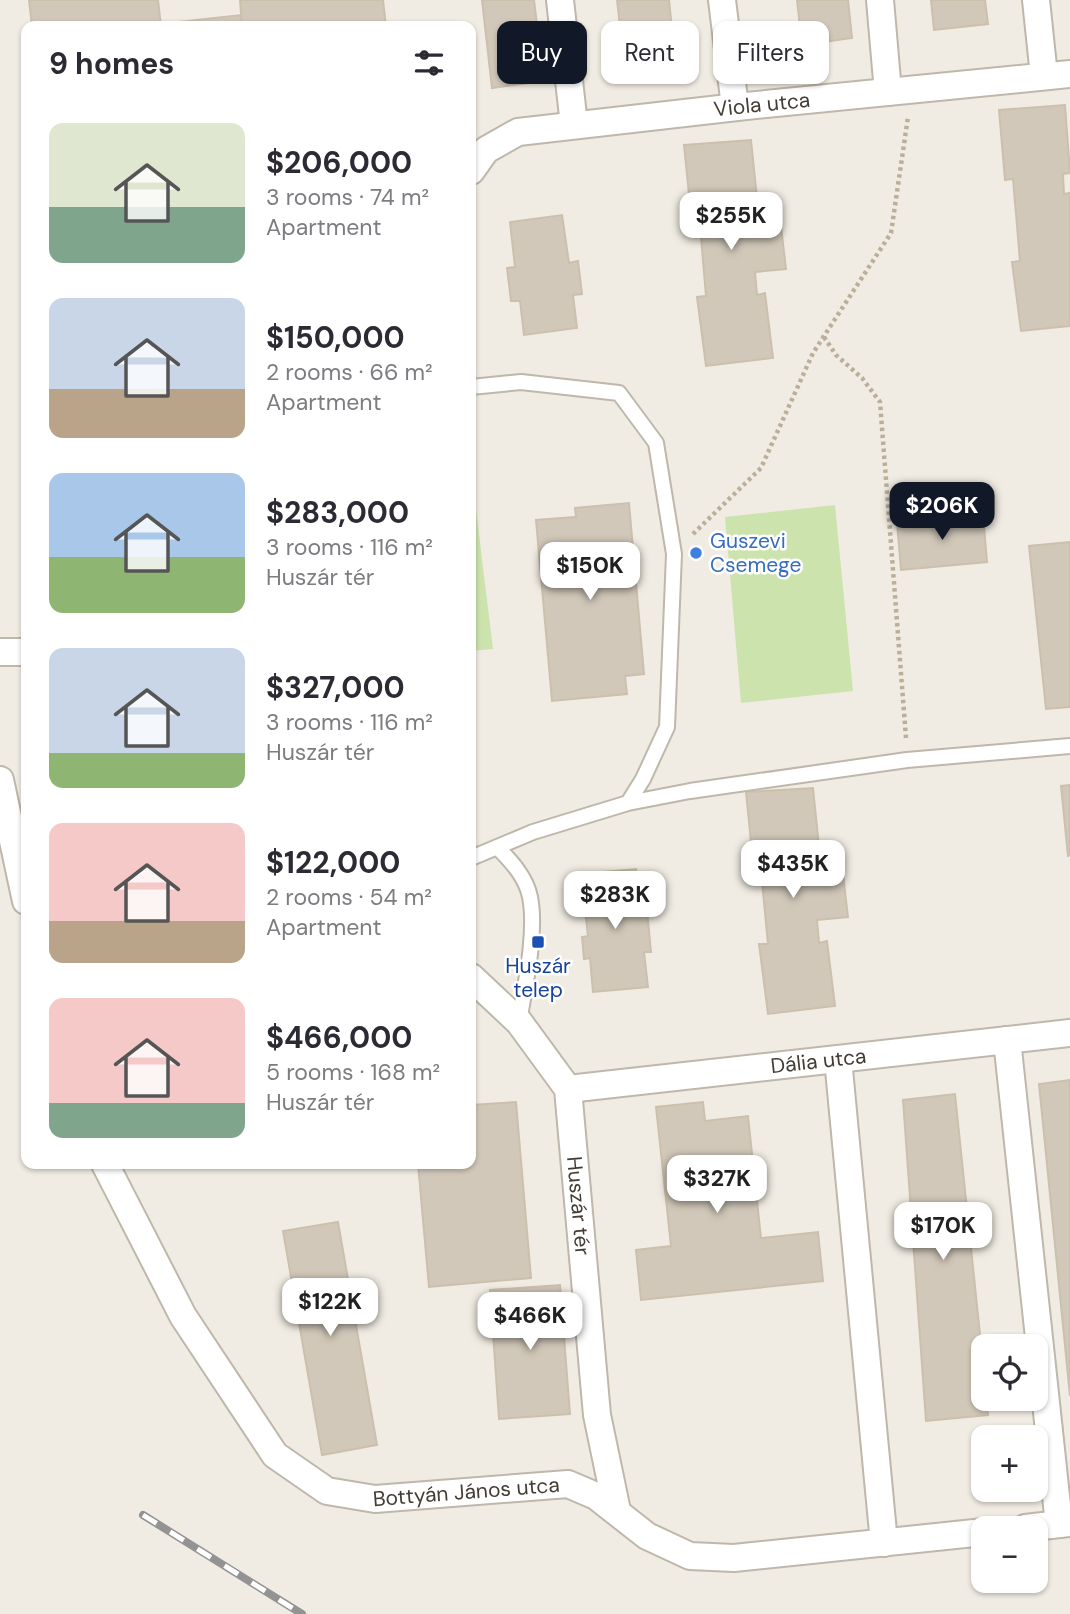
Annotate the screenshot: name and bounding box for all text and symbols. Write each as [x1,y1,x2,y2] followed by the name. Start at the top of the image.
[497,21,587,84] chip: Buy
[601,21,699,84] chip: Rent
[713,21,829,84] chip: Filters
[49,44,174,83] text: 9 homes
[410,44,448,82] icon: filters
[712,86,811,124] street label: Viola utca
[266,143,412,182] text: $206,000
[105,151,189,235] icon: home
[266,182,429,212] text: 3 rooms · 74 m²
[682,192,780,252] pin: $255K
[696,200,766,230] text: $255K
[266,212,381,242] text: Apartment
[266,318,405,357] text: $150,000
[105,326,189,410] icon: home
[266,357,433,387] text: 2 rooms · 66 m²
[266,387,381,417] text: Apartment
[893,482,991,542] pin: $206K
[906,490,978,520] text: $206K
[266,493,409,532] text: $283,000
[105,501,189,585] icon: home
[710,527,801,579] place label: Guszevi Csemege
[266,532,433,562] text: 3 rooms · 116 m²
[541,542,639,602] pin: $150K
[688,545,704,561] marker: Guszevi Csemege
[556,550,624,580] text: $150K
[266,562,374,592] text: Huszár tér
[266,668,405,707] text: $327,000
[105,676,189,760] icon: home
[266,707,433,737] text: 3 rooms · 116 m²
[266,737,374,767] text: Huszár tér
[744,841,842,900] pin: $435K
[266,843,400,882] text: $122,000
[757,848,829,878] text: $435K
[105,851,189,935] icon: home
[566,872,664,931] pin: $283K
[580,879,650,909] text: $283K
[266,882,432,912] text: 2 rooms · 54 m²
[266,912,381,942] text: Apartment
[530,934,546,950] marker: Huszár telep
[505,952,571,1004] place label: Huszár telep
[266,1018,412,1057] text: $466,000
[105,1026,189,1110] icon: home
[769,1042,868,1080] street label: Dália utca
[266,1057,440,1087] text: 5 rooms · 168 m²
[266,1087,374,1117] text: Huszár tér
[560,1155,597,1257] street label: Huszár tér
[668,1156,766,1215] pin: $327K
[683,1163,751,1193] text: $327K
[894,1202,992,1262] pin: $170K
[910,1210,976,1240] text: $170K
[281,1278,379,1338] pin: $122K
[298,1286,362,1316] text: $122K
[481,1292,579,1352] pin: $466K
[493,1300,567,1330] text: $466K
[971,1334,1048,1593] map controls
[971,1334,1048,1411] button: locate
[971,1425,1048,1502] button: +
[372,1471,561,1513] street label: Bottyán János utca
[971,1516,1048,1593] button: −

